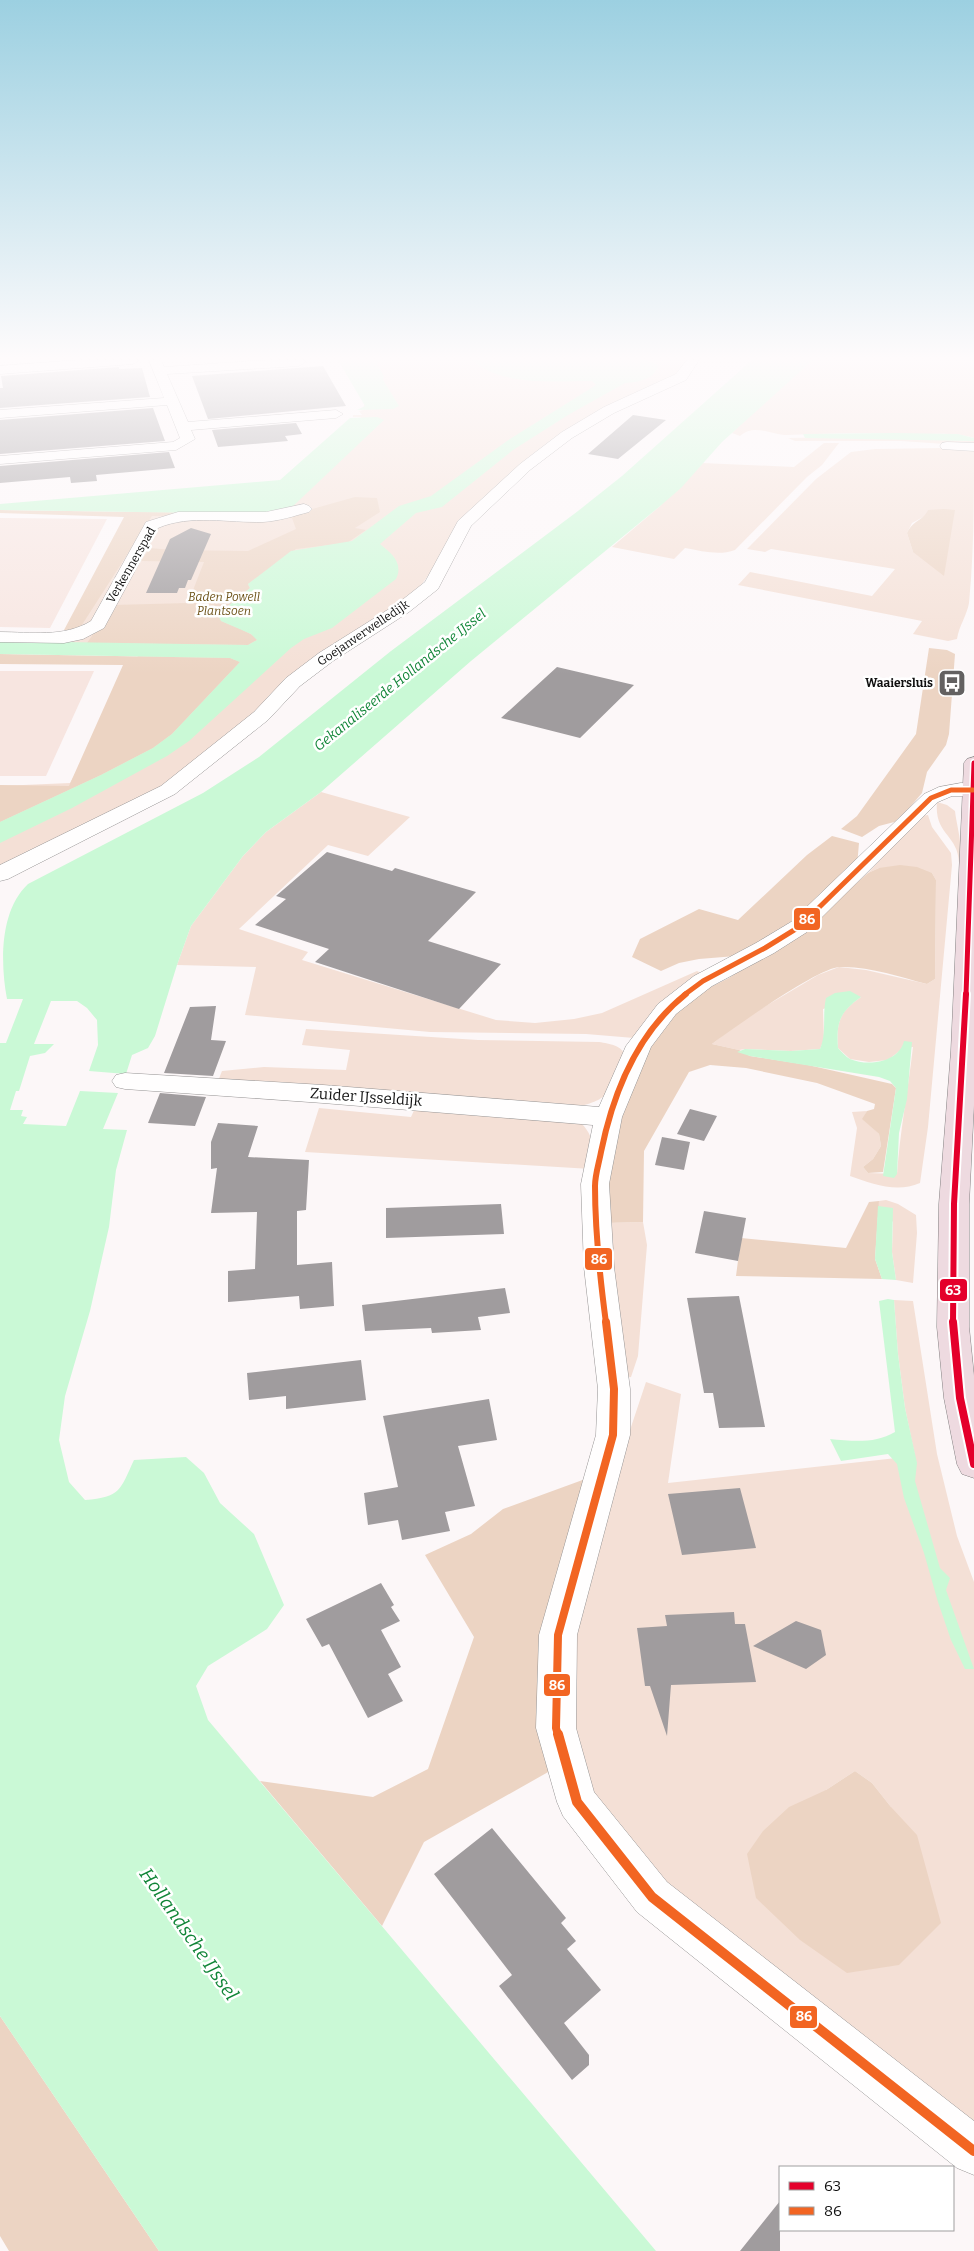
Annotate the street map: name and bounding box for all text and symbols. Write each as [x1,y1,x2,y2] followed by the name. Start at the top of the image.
[104,524,158,606] street label: Verkennerspad
[188,590,260,618] park label: Baden Powell Plantsoen
[315,597,412,669] street label: Goejanverwelledijk
[311,605,490,755] water label: Gekanaliseerde Hollandsche IJssel
[937,668,967,698] bus stop icon: Waaiersluis
[865,676,933,690] place label: Waaiersluis
[793,907,821,931] line badge: 86
[799,911,815,928] text: 86
[309,1084,423,1110] street label: Zuider IJsseldijk
[584,1247,613,1271] line badge: 86
[591,1251,607,1268] text: 86
[939,1278,968,1302] line badge: 63
[945,1282,961,1299] text: 63
[543,1673,571,1697] line badge: 86
[549,1677,565,1694] text: 86
[135,1863,243,2005] water label: Hollandsche IJssel
[789,2005,818,2029] line badge: 86
[796,2008,812,2025] text: 86
[779,2166,954,2231] legend
[824,2177,841,2195] text: 63
[824,2202,842,2220] text: 86

